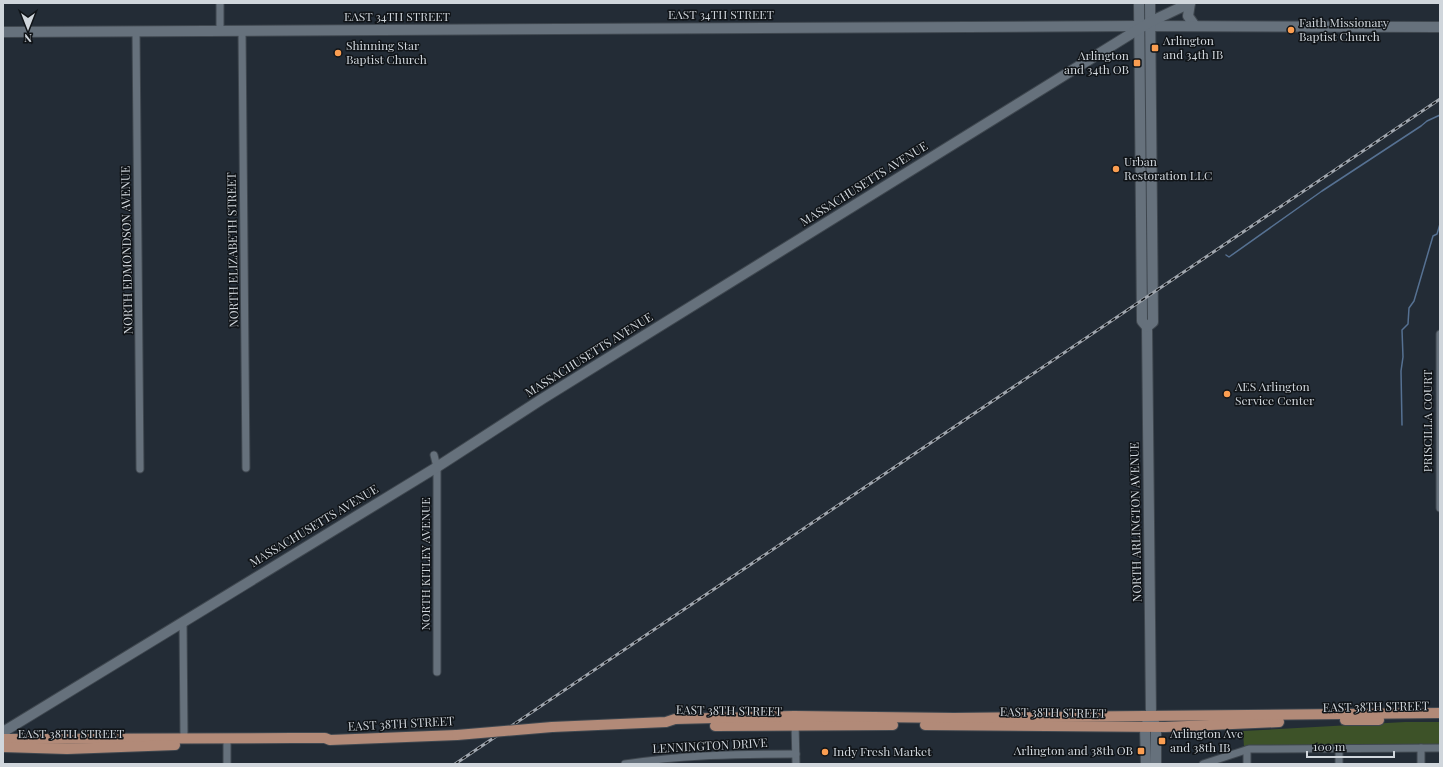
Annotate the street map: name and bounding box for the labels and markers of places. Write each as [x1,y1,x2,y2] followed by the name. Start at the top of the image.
[1299,14,1389,44] place label: Faith Missionary Baptist Church
[1286,25,1296,35] marker: Faith Missionary Baptist Church
[1162,32,1223,62] place label: Arlington and 34th IB
[346,37,427,67] place label: Shinning Star Baptist Church
[1150,43,1160,53] marker: Arlington and 34th IB
[1064,47,1129,77] place label: Arlington and 34th OB
[333,48,343,58] marker: Shinning Star Baptist Church
[1132,58,1142,68] marker: Arlington and 34th OB
[1124,153,1212,183] place label: Urban Restoration LLC
[1111,164,1121,174] marker: Urban Restoration LLC
[1234,378,1315,408] place label: AES Arlington Service Center
[1222,389,1232,399] marker: AES Arlington Service Center
[1169,725,1243,755] place label: Arlington Ave and 38th IB
[1157,736,1167,746] marker: Arlington Ave and 38th IB
[1013,742,1133,758] place label: Arlington and 38th OB
[833,743,932,759] place label: Indy Fresh Market
[1136,746,1146,756] marker: Arlington and 38th OB
[820,747,830,757] marker: Indy Fresh Market

